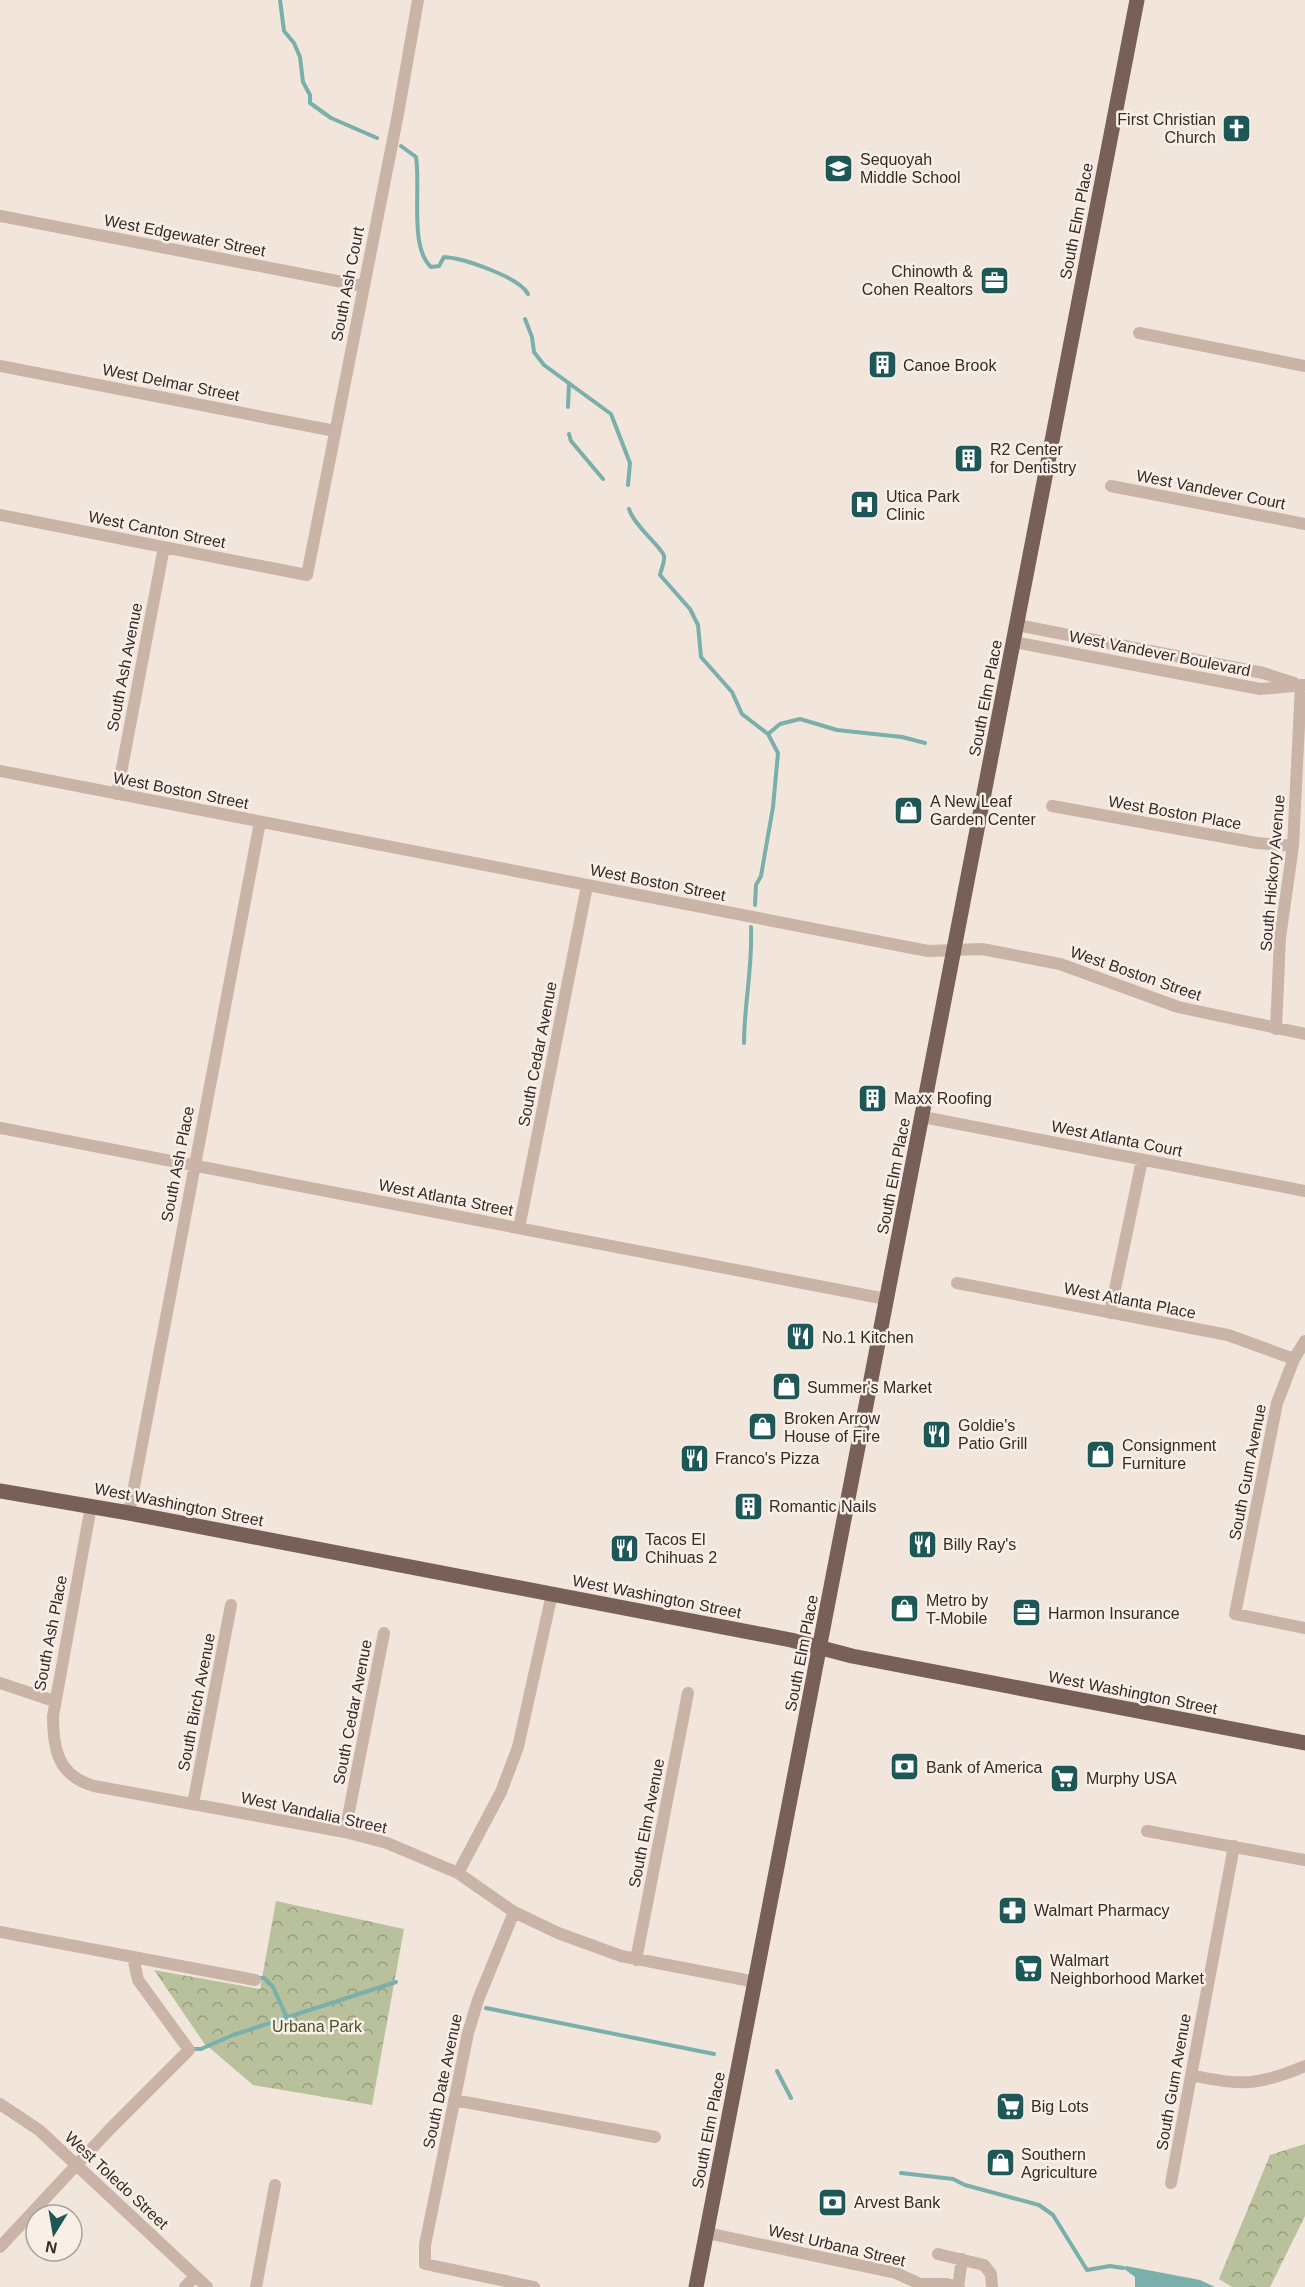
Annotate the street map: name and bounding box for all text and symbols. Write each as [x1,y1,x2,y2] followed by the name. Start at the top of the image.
[1117,111,1216,146] place label: First Christian Church
[1221,112,1253,144] church icon: First Christian Church
[860,151,961,186] place label: Sequoyah Middle School
[823,152,855,184] school or university icon: Sequoyah Middle School
[1057,161,1096,281] street label: South Elm Place
[103,211,268,260] street label: West Edgewater Street
[328,225,367,343] street label: South Ash Court
[862,263,973,298] place label: Chinowth & Cohen Realtors
[978,264,1010,296] office icon: Chinowth & Cohen Realtors
[866,349,898,381] building icon: Canoe Brook
[903,357,997,374] place label: Canoe Brook
[101,361,241,404] street label: West Delmar Street
[990,441,1076,476] place label: R2 Center for Dentistry
[953,442,985,474] building icon: R2 Center for Dentistry
[1135,467,1287,512] street label: West Vandever Court
[886,488,961,523] place label: Utica Park Clinic
[849,489,881,521] hospital icon: Utica Park Clinic
[87,508,227,551] street label: West Canton Street
[104,601,145,733] street label: South Ash Avenue
[1068,628,1252,679] street label: West Vandever Boulevard
[966,638,1005,758] street label: South Elm Place
[112,769,251,812] street label: West Boston Street
[1107,792,1243,833] street label: West Boston Place
[930,793,1037,828] place label: A New Leaf Garden Center
[893,794,925,826] shop icon: A New Leaf Garden Center
[1257,794,1288,952] street label: South Hickory Avenue
[589,861,728,904] street label: West Boston Street
[1068,943,1204,1004] street label: West Boston Street
[515,980,560,1128] street label: South Cedar Avenue
[857,1082,889,1114] building icon: Maxx Roofing
[894,1090,992,1107] place label: Maxx Roofing
[158,1105,197,1223] street label: South Ash Place
[874,1116,913,1236] street label: South Elm Place
[1050,1117,1184,1160] street label: West Atlanta Court
[377,1176,515,1219] street label: West Atlanta Street
[1063,1279,1197,1322] street label: West Atlanta Place
[785,1321,817,1353] restaurant icon: No.1 Kitchen
[822,1329,914,1346] place label: No.1 Kitchen
[770,1371,802,1403] shop icon: Summer's Market
[807,1379,932,1396] place label: Summer's Market
[1226,1402,1269,1542] street label: South Gum Avenue
[784,1410,880,1445] place label: Broken Arrow House of Fire
[747,1411,779,1443] shop icon: Broken Arrow House of Fire
[958,1417,1027,1452] place label: Goldie's Patio Grill
[921,1418,953,1450] restaurant icon: Goldie's Patio Grill
[1122,1437,1217,1472] place label: Consignment Furniture
[1085,1438,1117,1470] shop icon: Consignment Furniture
[678,1442,710,1474] restaurant icon: Franco's Pizza
[715,1450,820,1467] place label: Franco's Pizza
[93,1480,265,1529] street label: West Washington Street
[732,1490,764,1522] building icon: Romantic Nails
[769,1498,877,1515] place label: Romantic Nails
[906,1528,938,1560] restaurant icon: Billy Ray's
[645,1531,717,1566] place label: Tacos El Chihuas 2
[608,1532,640,1564] restaurant icon: Tacos El Chihuas 2
[943,1536,1016,1553] place label: Billy Ray's
[571,1572,743,1621] street label: West Washington Street
[31,1574,70,1692] street label: South Ash Place
[926,1592,988,1627] place label: Metro by T-Mobile
[782,1593,821,1713] street label: South Elm Place
[889,1593,921,1625] shop icon: Metro by T-Mobile
[1011,1597,1043,1629] office icon: Harmon Insurance
[1048,1605,1180,1622] place label: Harmon Insurance
[175,1632,218,1773] street label: South Birch Avenue
[330,1638,375,1786] street label: South Cedar Avenue
[1047,1668,1219,1717] street label: West Washington Street
[889,1751,921,1783] bank icon: Bank of America
[626,1757,667,1889] street label: South Elm Avenue
[926,1759,1043,1776] place label: Bank of America
[1049,1762,1081,1794] supermarket icon: Murphy USA
[1086,1770,1177,1787] place label: Murphy USA
[239,1789,389,1836] street label: West Vandalia Street
[997,1894,1029,1926] pharmacy icon: Walmart Pharmacy
[1034,1902,1169,1919] place label: Walmart Pharmacy
[1050,1952,1204,1987] place label: Walmart Neighborhood Market
[1013,1953,1045,1985] supermarket icon: Walmart Neighborhood Market
[420,2012,465,2150] street label: South Date Avenue
[1153,2012,1194,2152] street label: South Gum Avenue
[272,2018,363,2035] park label: Urbana Park
[689,2070,728,2190] street label: South Elm Place
[994,2090,1026,2122] supermarket icon: Big Lots
[1031,2098,1089,2115] place label: Big Lots
[62,2128,172,2233] street label: West Toledo Street
[1021,2146,1098,2181] place label: Southern Agriculture
[984,2147,1016,2179] shop icon: Southern Agriculture
[817,2186,849,2218] bank icon: Arvest Bank
[854,2194,941,2211] place label: Arvest Bank
[24,2203,84,2263] north arrow
[767,2221,908,2270] street label: West Urbana Street
[44,2238,59,2257] text: N

